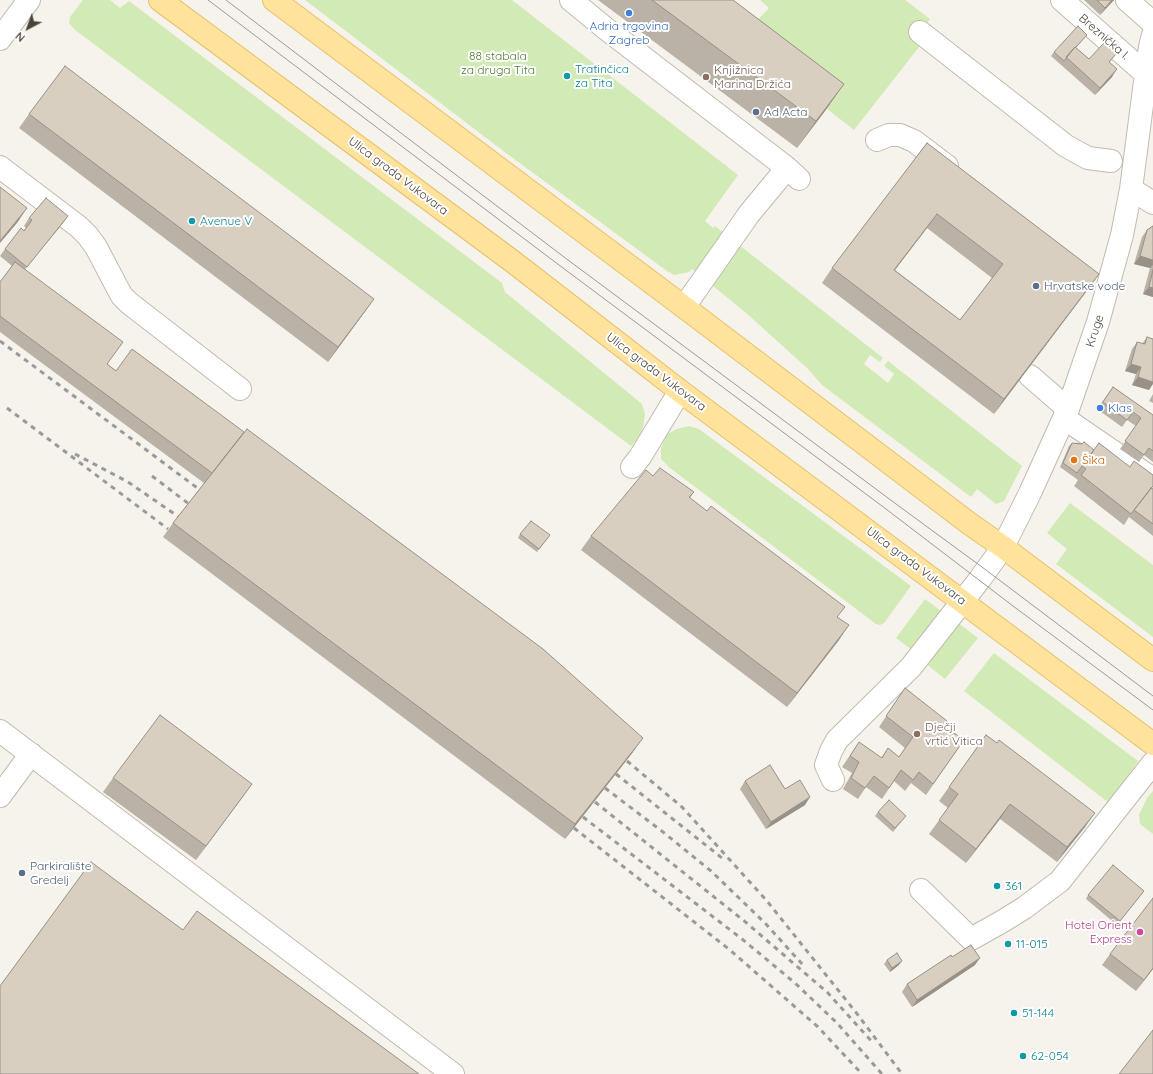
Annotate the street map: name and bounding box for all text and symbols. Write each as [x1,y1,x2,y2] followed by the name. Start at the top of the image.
[8,8,48,48] north arrow
[624,8,634,18] marker: Adria trgovina Zagreb
[1076,11,1132,63] street label: Breznička I.
[590,19,668,47] place label: Adria trgovina Zagreb
[12,29,28,45] text: N
[461,49,535,77] park label: 88 stabala za druga Tita
[575,62,629,90] place label: Tratinčica za Tita
[714,63,791,91] place label: Knjižnica Marina Držića
[562,71,572,81] marker: Tratinčica za Tita
[701,72,711,82] marker: Knjižnica Marina Držića
[764,105,808,119] place label: Ad Acta
[751,107,761,117] marker: Ad Acta
[345,134,451,218] street label: Ulica grada Vukovara
[200,214,252,228] place label: Avenue V
[187,216,197,226] marker: Avenue V
[1044,279,1125,293] place label: Hrvatske vode
[1031,281,1041,291] marker: Hrvatske vode
[1083,313,1107,349] street label: Kruge
[603,330,709,414] street label: Ulica grada Vukovara
[1108,401,1132,415] place label: Klas
[1095,403,1105,413] marker: Klas
[1082,453,1105,467] place label: Šika
[1069,455,1079,465] marker: Šika
[863,524,969,608] street label: Ulica grada Vukovara
[925,720,983,748] place label: Dječji vrtić Vitica
[912,729,922,739] marker: Dječji vrtić Vitica
[30,859,91,887] place label: Parkiralište Gredelj
[17,868,27,878] marker: Parkiralište Gredelj
[1005,879,1022,893] place label: 361
[992,881,1002,891] marker: 361
[1065,918,1132,946] place label: Hotel Orient Express
[1135,927,1145,937] marker: Hotel Orient Express
[1016,937,1048,951] place label: 11-015
[1003,939,1013,949] marker: 11-015
[1022,1006,1054,1020] place label: 51-144
[1009,1008,1019,1018] marker: 51-144
[1031,1049,1069,1063] place label: 62-054
[1018,1051,1028,1061] marker: 62-054

